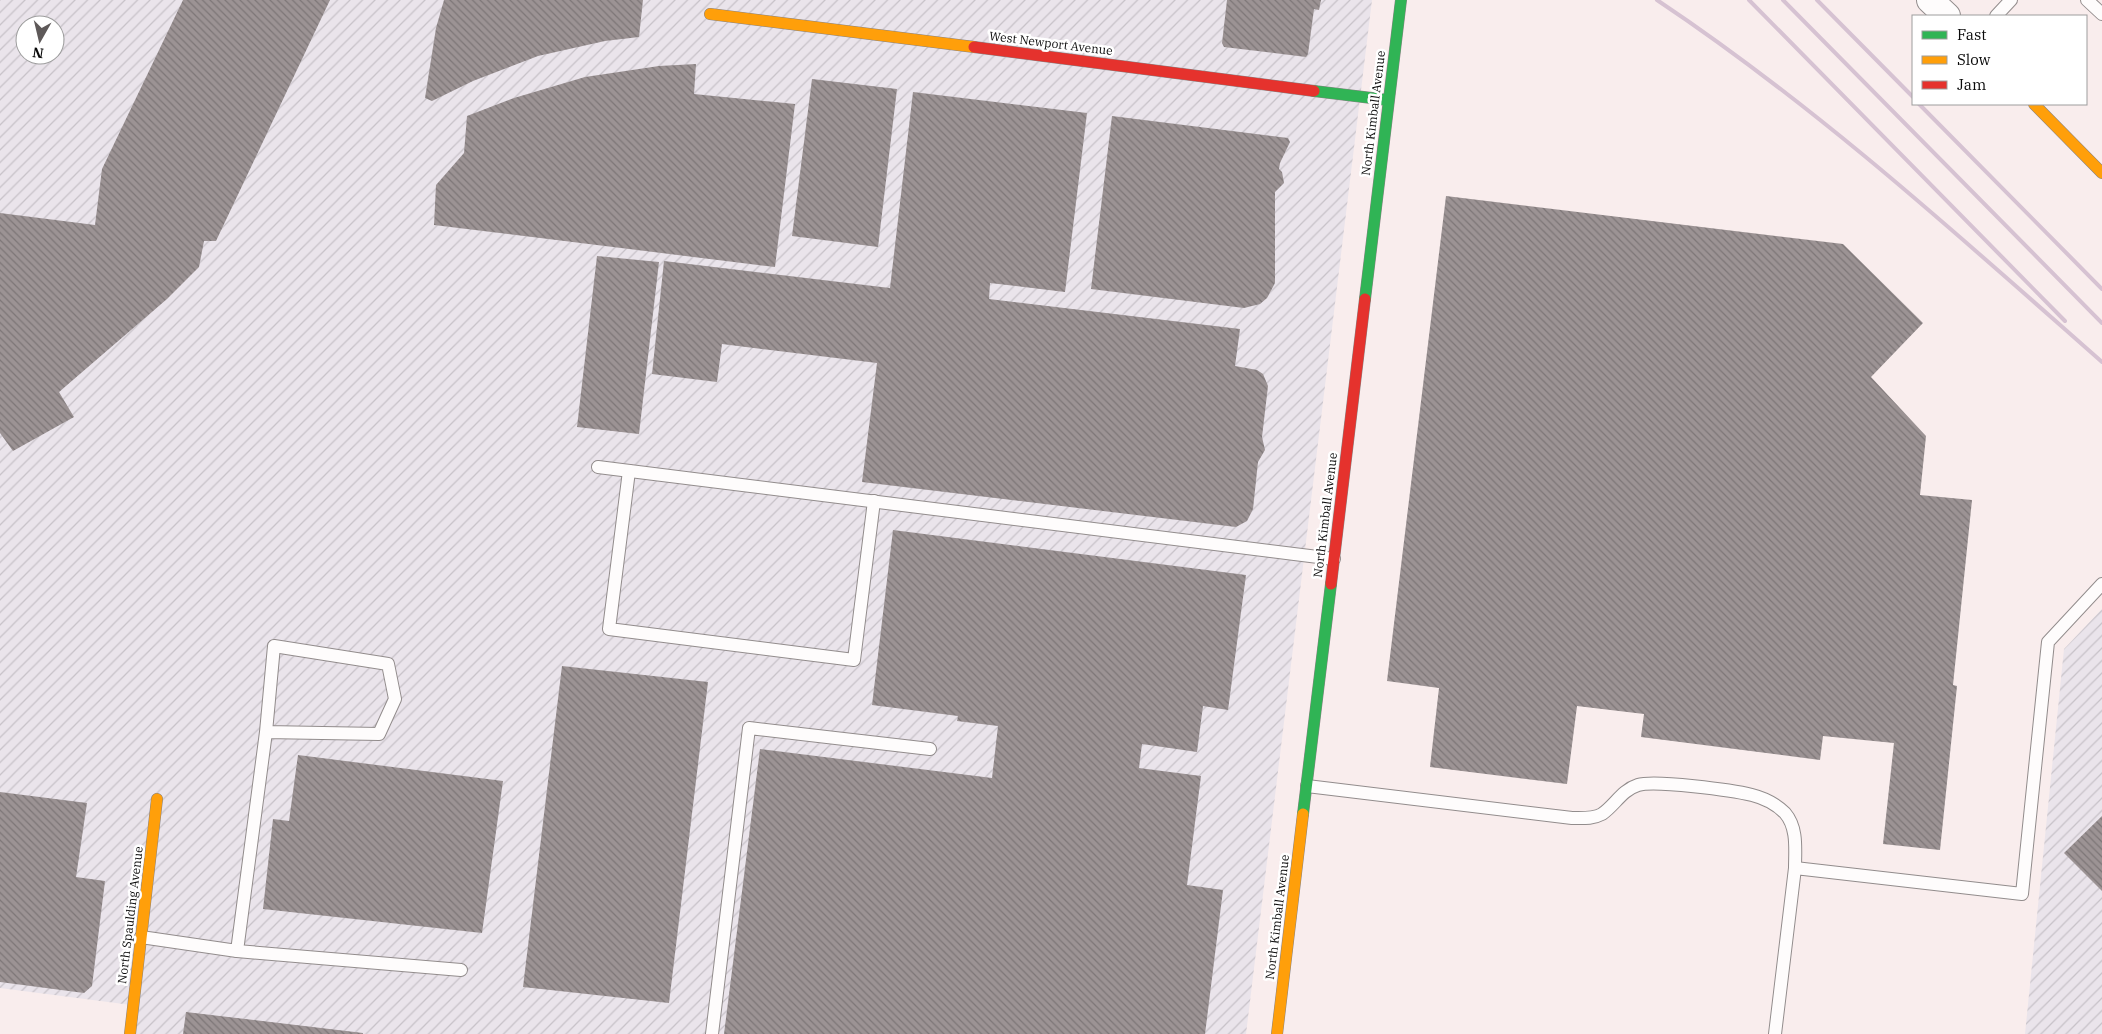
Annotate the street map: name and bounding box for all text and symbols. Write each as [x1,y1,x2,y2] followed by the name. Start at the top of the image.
[15,15,65,65] north arrow
[1912,15,2087,105] legend
[1957,25,1987,44] text: Fast
[988,28,1114,58] street label: West Newport Avenue
[31,43,45,63] text: N
[1358,50,1388,176] street label: North Kimball Avenue
[1957,50,1991,69] text: Slow
[1957,75,1986,94] text: Jam
[1310,452,1340,578] street label: North Kimball Avenue
[114,845,146,985] street label: North Spaulding Avenue
[1262,854,1292,980] street label: North Kimball Avenue

